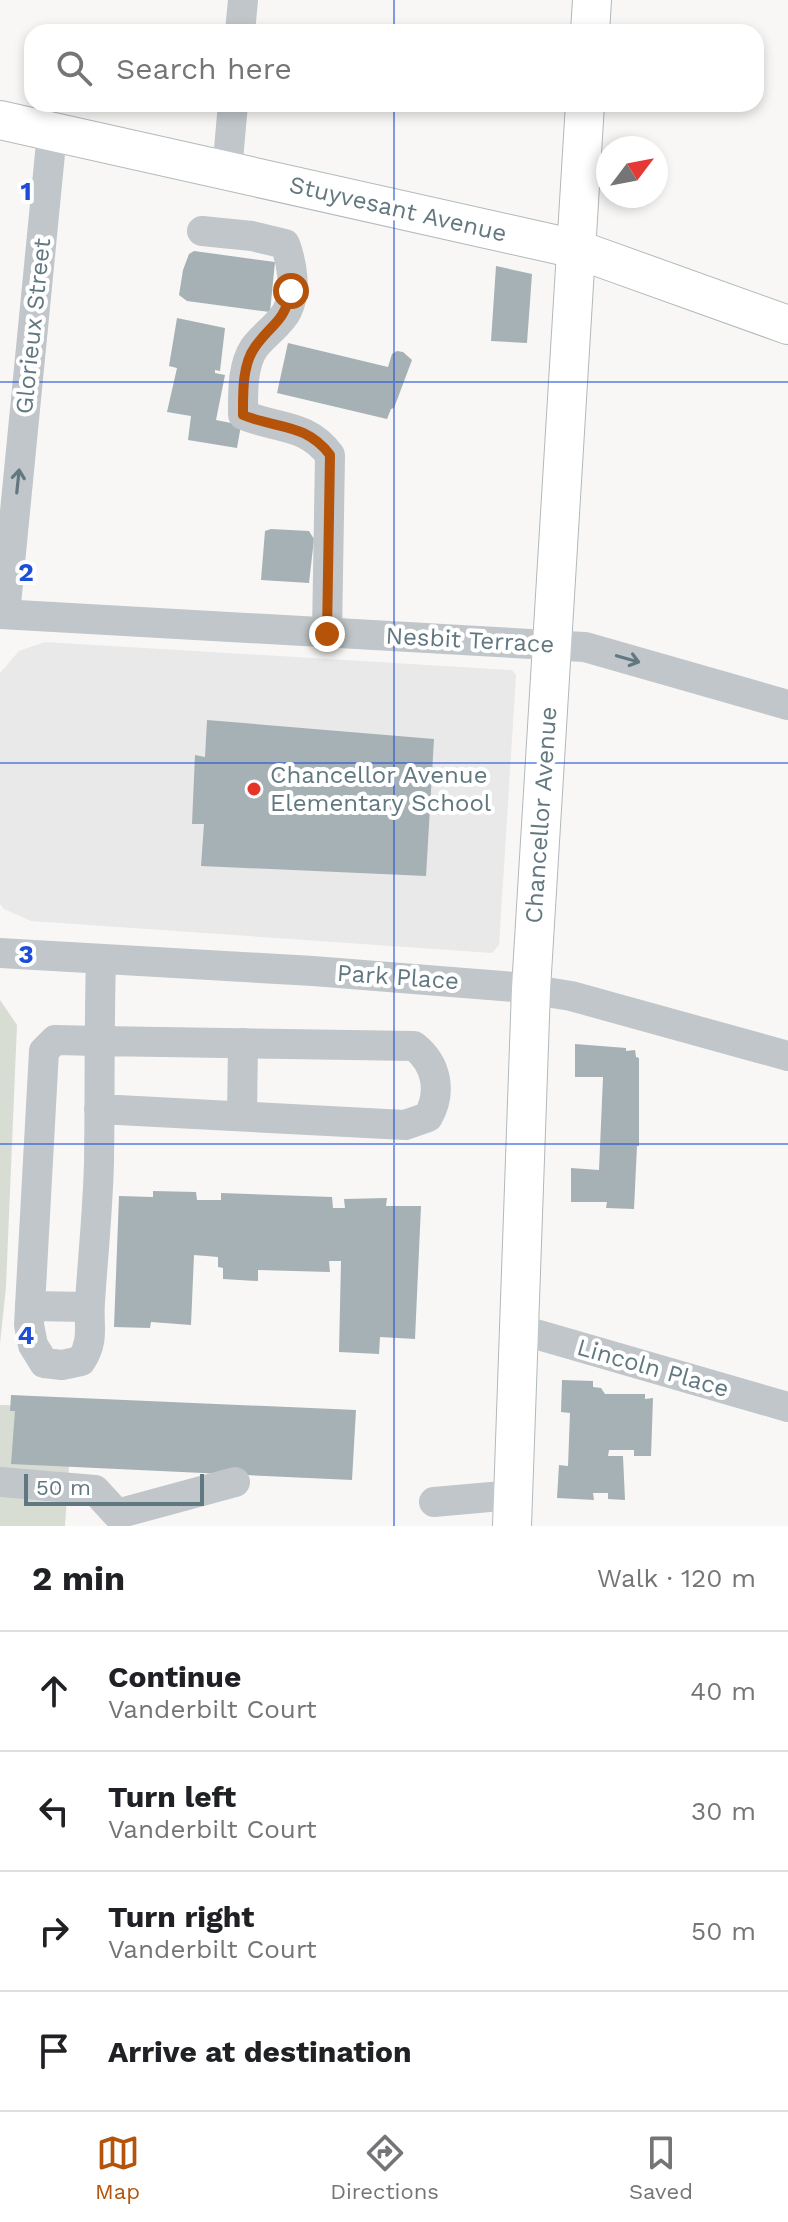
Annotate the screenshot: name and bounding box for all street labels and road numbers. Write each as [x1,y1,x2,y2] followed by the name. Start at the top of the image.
[287,170,509,248] street label: Stuyvesant Avenue
[10,237,56,415] street label: Glorieux Street
[385,622,555,658] street label: Nesbit Terrace
[519,706,563,924] street label: Chancellor Avenue
[336,959,460,995] street label: Park Place
[574,1333,732,1403] street label: Lincoln Place

